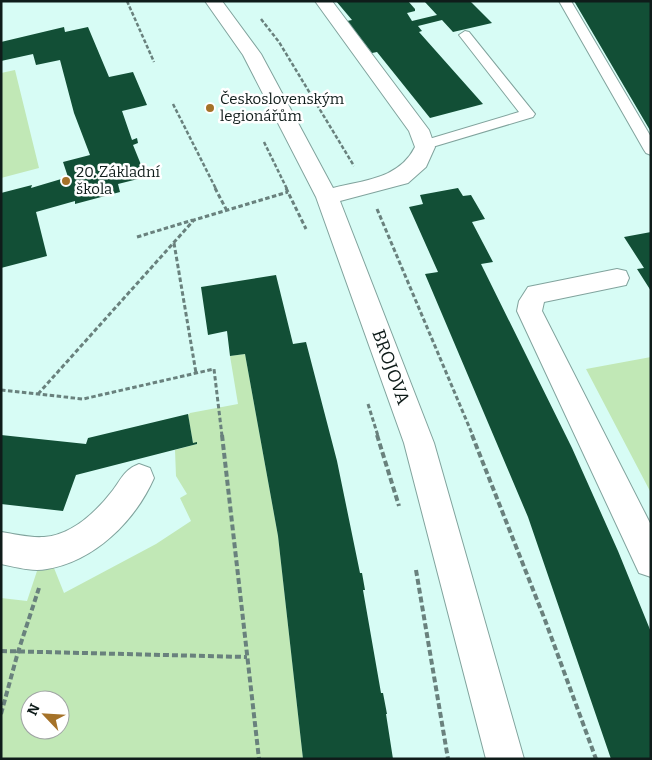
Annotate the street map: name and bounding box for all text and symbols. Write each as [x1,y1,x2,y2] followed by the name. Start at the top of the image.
[220,90,345,125] place label: Československým legionářům
[204,102,216,114] marker: Československým legionářům
[76,163,161,198] place label: 20. Základní škola
[60,175,72,187] marker: 20. Základní škola
[367,327,415,408] street label: BROJOVA
[20,690,70,740] north arrow
[24,701,44,718] text: N

